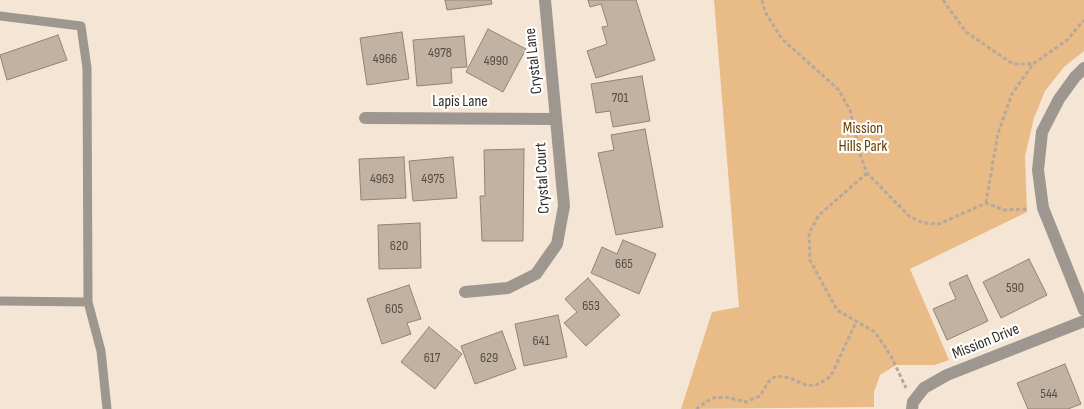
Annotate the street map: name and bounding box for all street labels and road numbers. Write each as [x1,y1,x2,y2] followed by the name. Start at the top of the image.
[521,27,547,95] street label: Crystal Lane
[432,92,488,112] street label: Lapis Lane
[532,142,554,214] street label: Crystal Court
[950,320,1022,364] street label: Mission Drive

